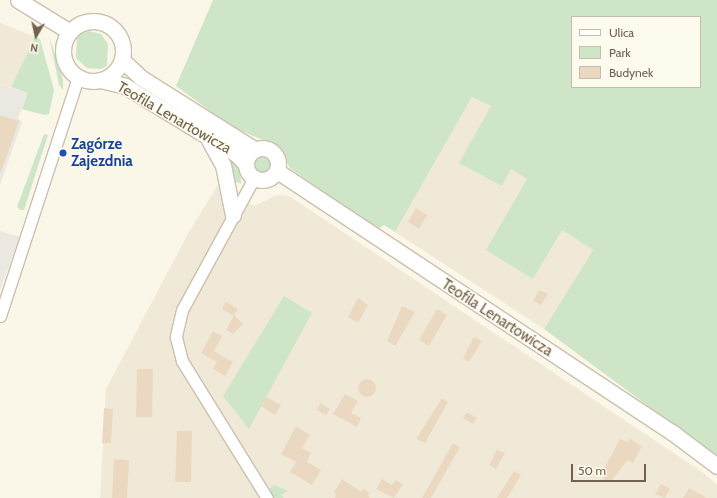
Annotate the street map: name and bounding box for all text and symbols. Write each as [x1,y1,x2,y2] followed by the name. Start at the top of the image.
[16,16,56,56] north arrow
[571,16,701,88] legend
[609,25,634,40] text: Ulica
[29,40,39,55] text: N
[609,45,631,60] text: Park
[609,65,653,80] text: Budynek
[114,78,234,158] street label: Teofila Lenartowicza
[71,135,133,170] place label: Zagórze Zajezdnia
[58,148,68,158] marker: Zagórze Zajezdnia
[438,275,556,361] street label: Teofila Lenartowicza
[573,456,648,482] scale bar
[578,463,606,478] text: 50 m

